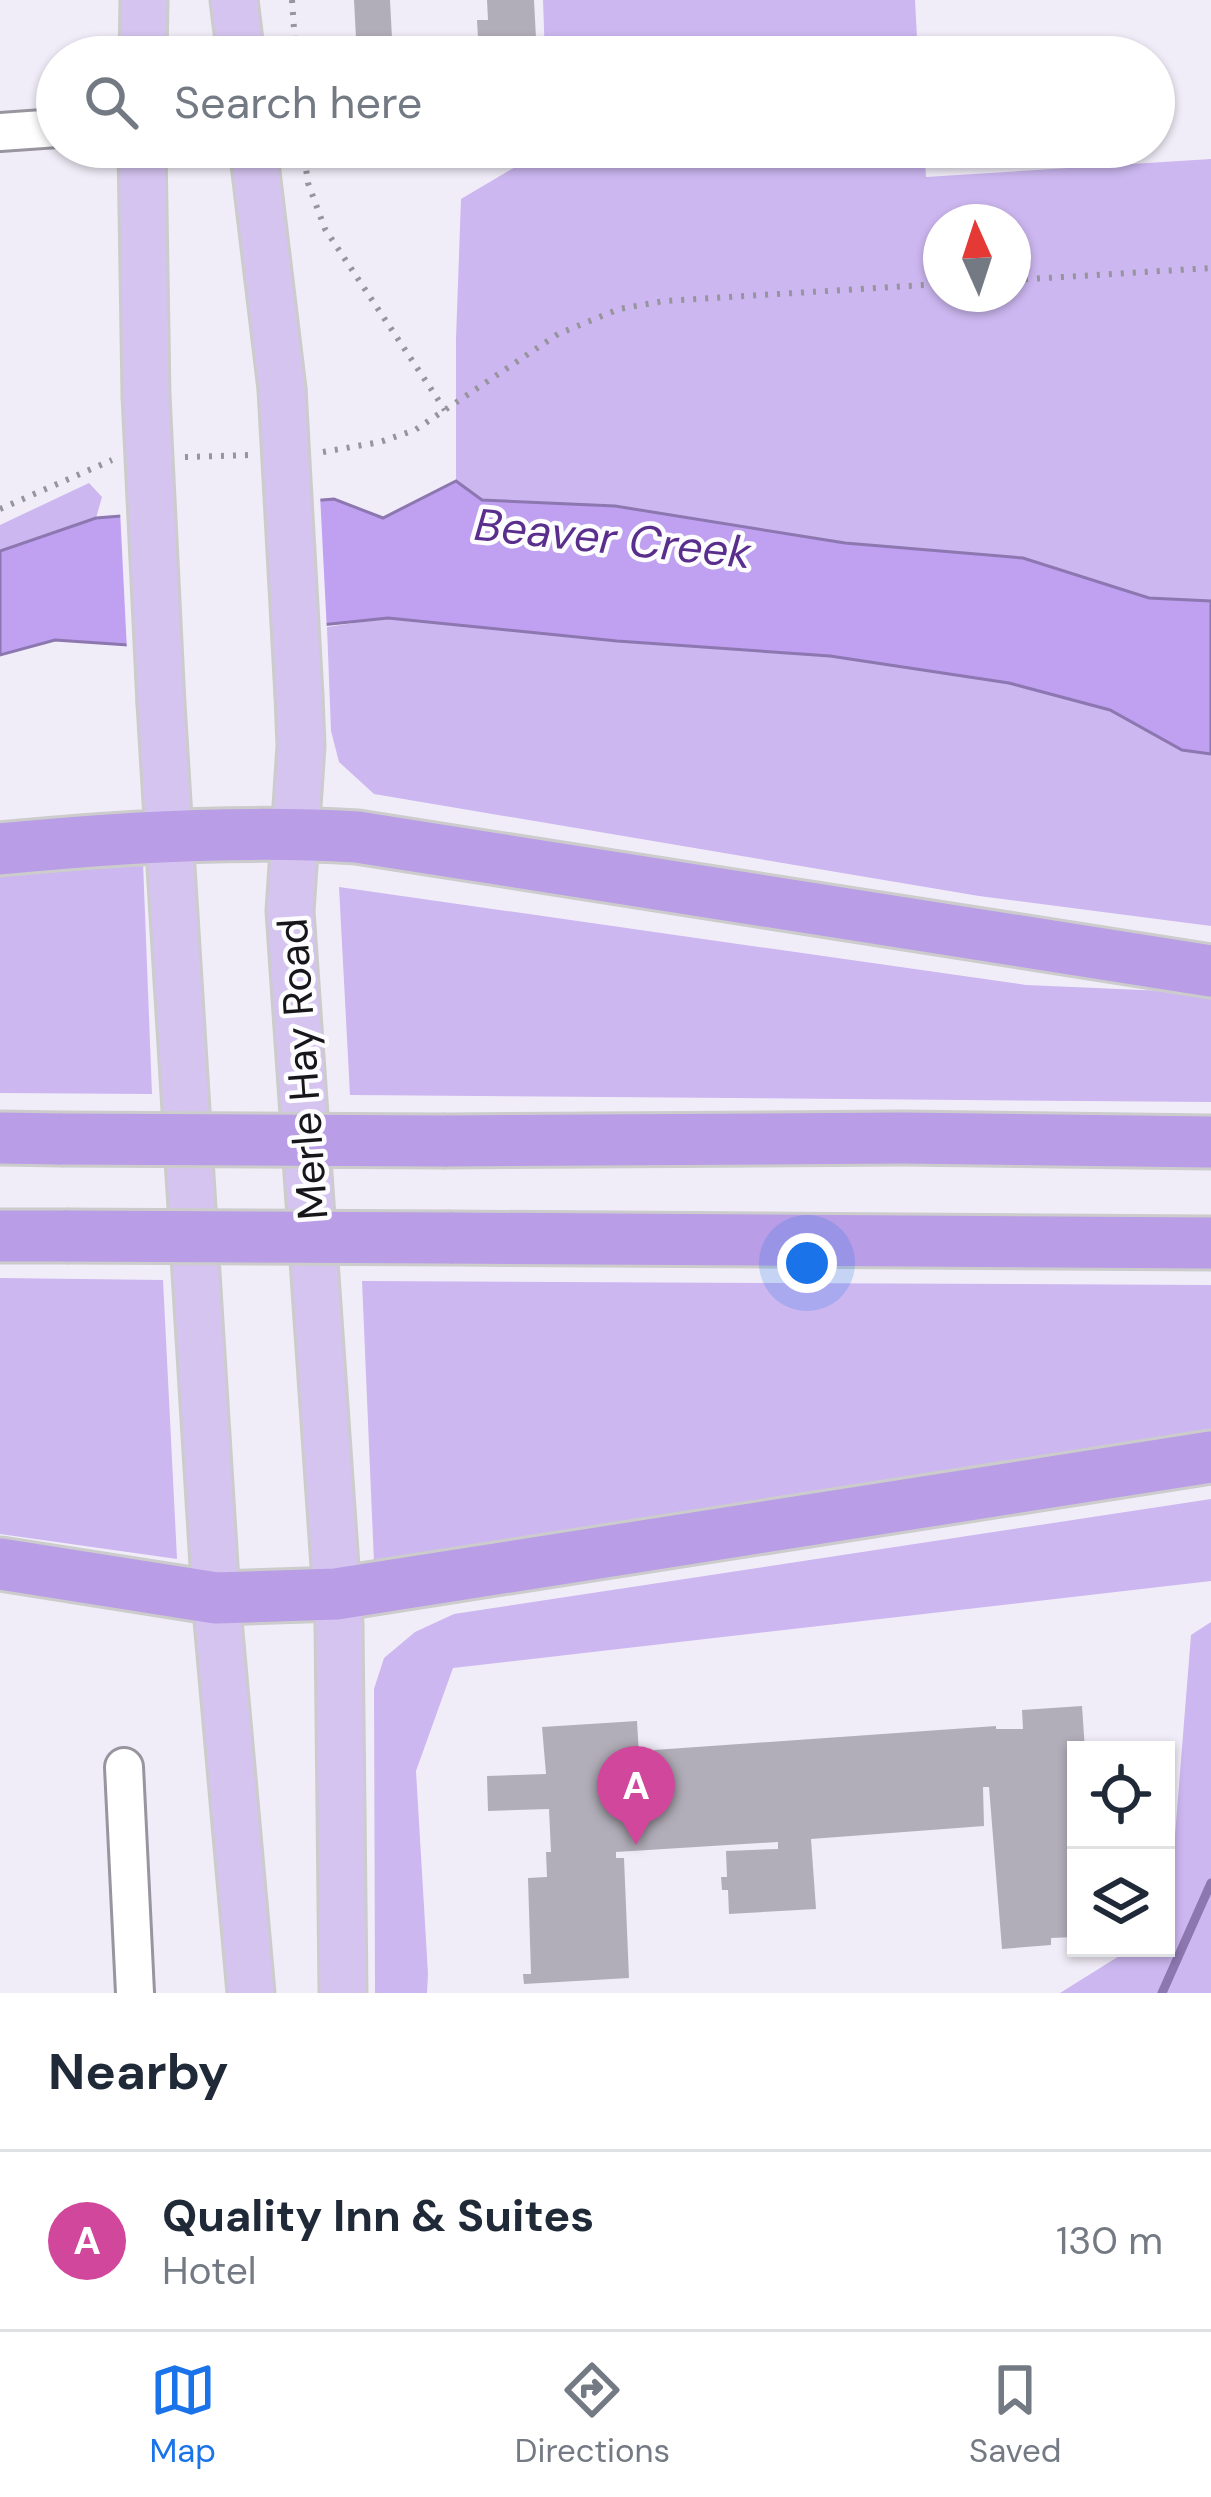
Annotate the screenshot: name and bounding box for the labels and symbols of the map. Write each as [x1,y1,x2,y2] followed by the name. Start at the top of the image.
[923,204,1031,312] north arrow
[472,495,755,582] water label: Beaver Creek
[265,916,340,1222] street label: Merle Hay Road
[777,1233,837,1293] your location
[597,1746,675,1845] pin: A

